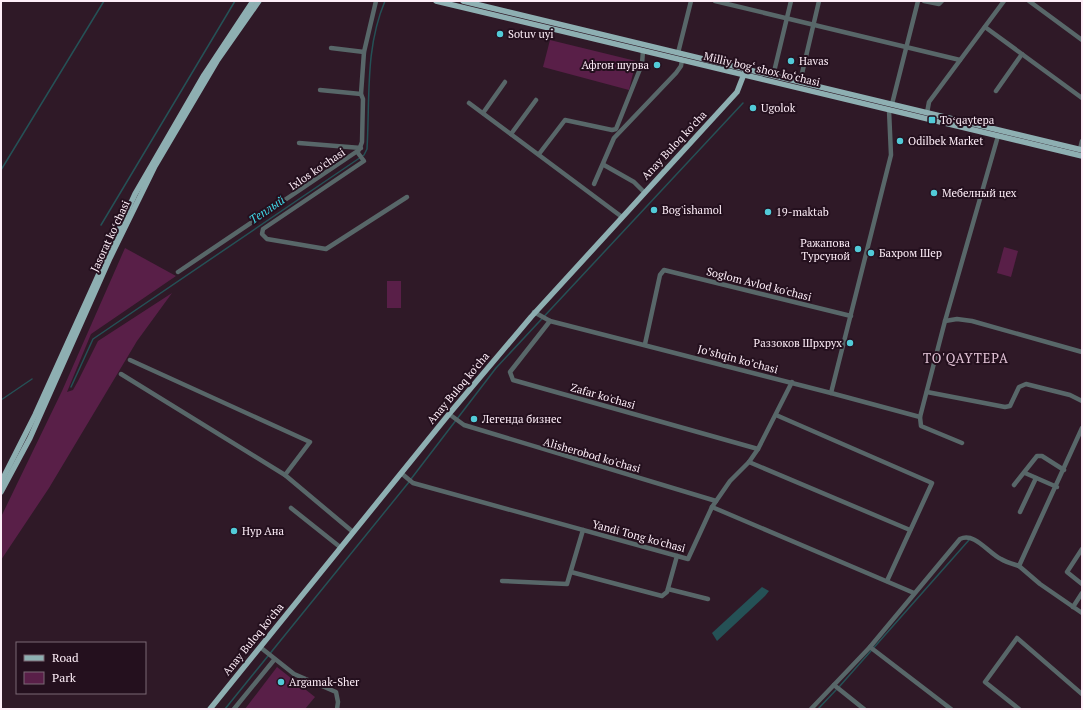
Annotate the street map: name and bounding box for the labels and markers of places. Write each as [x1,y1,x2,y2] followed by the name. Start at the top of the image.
[508,27,554,41] place label: Sotuv uyi
[495,29,505,39] marker: Sotuv uyi
[799,54,829,68] place label: Havas
[786,56,796,66] marker: Havas
[581,58,649,72] place label: Афгон шурва
[652,60,662,70] marker: Афгон шурва
[761,101,796,115] place label: Ugolok
[748,103,758,113] marker: Ugolok
[940,113,995,127] place label: Toʻqaytepa
[927,115,937,125] marker: Toʻqaytepa
[908,134,983,148] place label: Odilbek Market
[895,136,905,146] marker: Odilbek Market
[942,186,1017,200] place label: Мебелный цех
[929,188,939,198] marker: Мебелный цех
[662,203,722,217] place label: Bog'ishamol
[649,205,659,215] marker: Bog'ishamol
[776,205,829,219] place label: 19-maktab
[763,207,773,217] marker: 19-maktab
[800,236,850,263] place label: Ражапова Турсуной
[853,244,863,254] marker: Ражапова Турсуной
[879,246,942,260] place label: Бахром Шер
[866,248,876,258] marker: Бахром Шер
[754,336,842,350] place label: Раззоков Шрхрух
[845,338,855,348] marker: Раззоков Шрхрух
[481,412,562,426] place label: Легенда бизнес
[469,414,479,424] marker: Легенда бизнес
[242,524,284,538] place label: Нур Ана
[229,526,239,536] marker: Нур Ана
[289,675,360,689] place label: Argamak-Sher
[276,677,286,687] marker: Argamak-Sher

